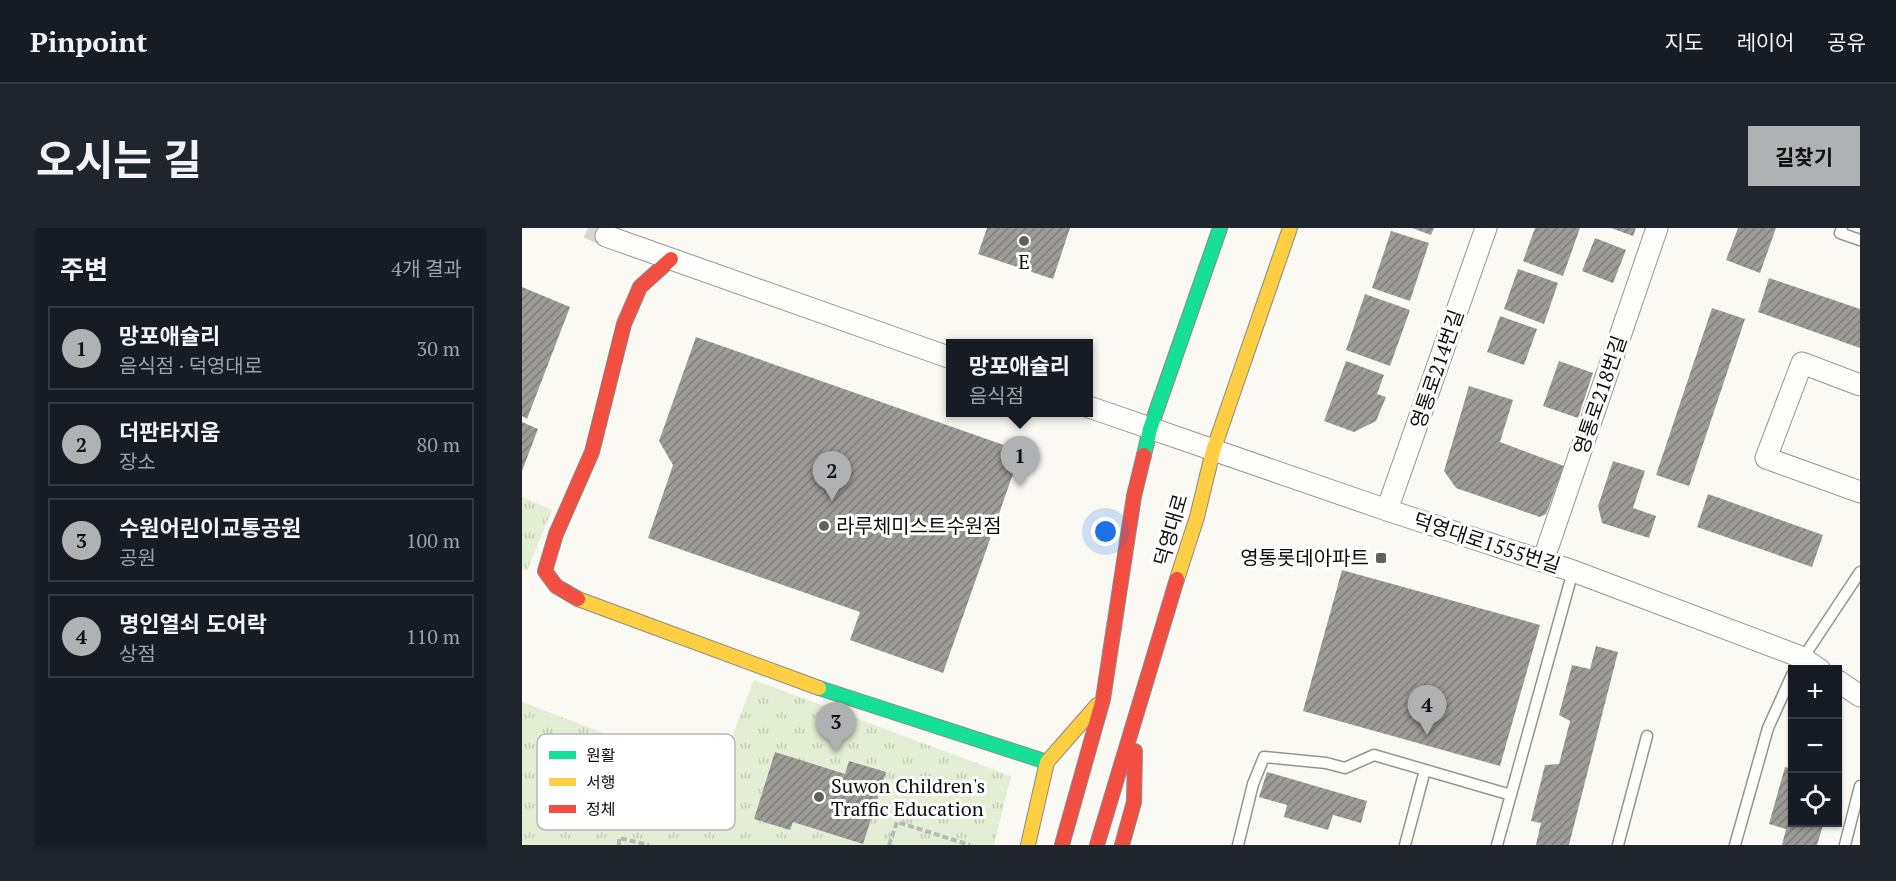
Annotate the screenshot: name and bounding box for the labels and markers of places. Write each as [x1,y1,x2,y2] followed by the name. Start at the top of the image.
[1017,234,1031,248] marker: E
[1018,248,1030,275] place label: E
[1000,436,1040,486] pin: 1
[812,452,852,501] pin: 2
[836,512,1002,539] place label: 라루체미스트수원점
[817,519,831,533] marker: 라루체미스트수원점
[1240,544,1369,571] place label: 영통롯데아파트
[1374,551,1388,565] marker: 영통롯데아파트
[1408,686,1446,735] pin: 4
[816,702,856,752] pin: 3
[831,772,985,822] place label: Suwon Children's Traffic Education
[812,790,826,804] marker: Suwon Children's Traffic Education

